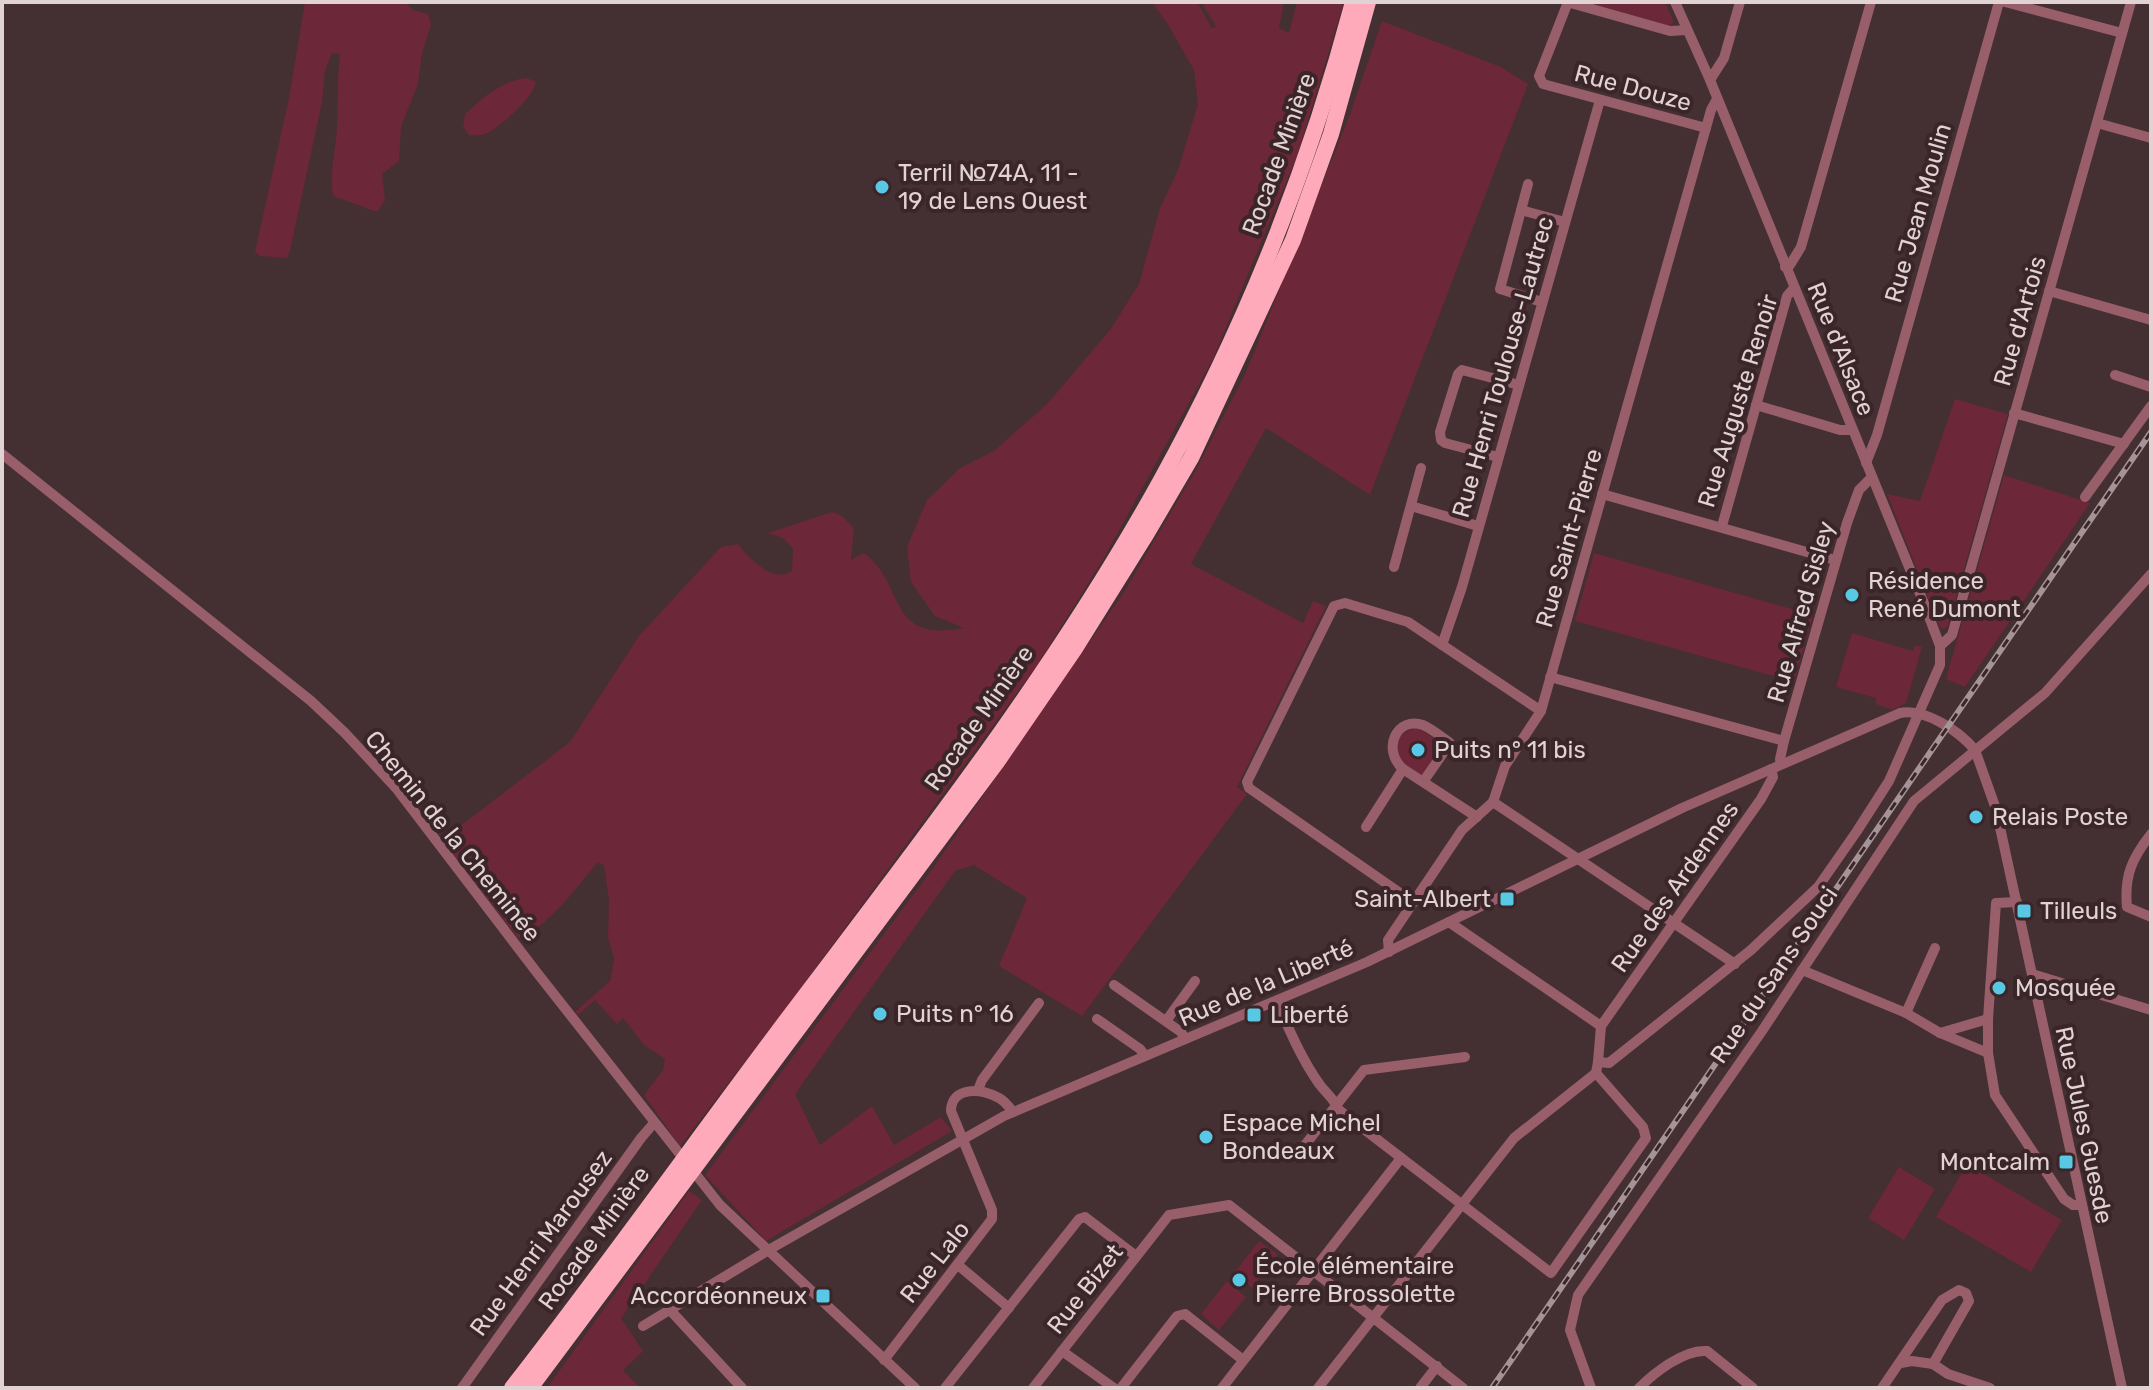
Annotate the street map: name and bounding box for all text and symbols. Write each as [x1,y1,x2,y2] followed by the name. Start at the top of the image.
[1572,59,1694,117] street label: Rue Douze
[1237,69,1321,239] street label: Rocade Minière
[1879,120,1957,306] street label: Rue Jean Moulin
[898,159,1087,215] place label: Terril №74A, 11 - 19 de Lens Ouest
[873,178,891,196] marker: Terril №74A, 11 - 19 de Lens Ouest
[1447,213,1559,521] street label: Rue Henri Toulouse-Lautrec
[1988,253,2052,389] street label: Rue d'Artois
[1802,278,1880,420] street label: Rue d'Alsace
[1692,291,1784,511] street label: Rue Auguste Renoir
[1530,445,1608,631] street label: Rue Saint-Pierre
[1762,518,1840,706] street label: Rue Alfred Sisley
[1868,567,2021,623] place label: Résidence René Dumont
[1843,586,1861,604] marker: Résidence René Dumont
[919,640,1039,796] street label: Rocade Minière
[359,725,547,947] street label: Chemin de la Cheminée
[1434,736,1586,764] place label: Puits n° 11 bis
[1409,741,1427,759] marker: Puits n° 11 bis
[1606,796,1744,978] street label: Rue des Ardennes
[1992,803,2128,831] place label: Relais Poste
[1967,808,1985,826] marker: Relais Poste
[1704,881,1844,1069] street label: Rue du Sans Souci
[1354,885,1491,913] place label: Saint-Albert
[1498,890,1516,908] marker: Saint-Albert
[2040,897,2117,925] place label: Tilleuls
[2015,902,2033,920] marker: Tilleuls
[1174,933,1358,1033] street label: Rue de la Liberté
[2015,974,2116,1002] place label: Mosquée
[1990,979,2008,997] marker: Mosquée
[896,1000,1014,1028] place label: Puits n° 16
[1270,1001,1349,1029] place label: Liberté
[871,1005,889,1023] marker: Puits n° 16
[1245,1006,1263,1024] marker: Liberté
[2049,1024,2119,1226] street label: Rue Jules Guesde
[1222,1109,1381,1165] place label: Espace Michel Bondeaux
[1197,1128,1215,1146] marker: Espace Michel Bondeaux
[464,1145,618,1341] street label: Rue Henri Marousez
[1940,1148,2050,1176] place label: Montcalm
[2057,1153,2075,1171] marker: Montcalm
[533,1161,655,1315] street label: Rocade Minière
[894,1216,976,1308] street label: Rue Lalo
[1041,1239,1129,1339] street label: Rue Bizet
[1255,1252,1455,1308] place label: École élémentaire Pierre Brossolette
[1230,1271,1248,1289] marker: École élémentaire Pierre Brossolette
[631,1282,807,1310] place label: Accordéonneux
[814,1287,832,1305] marker: Accordéonneux

